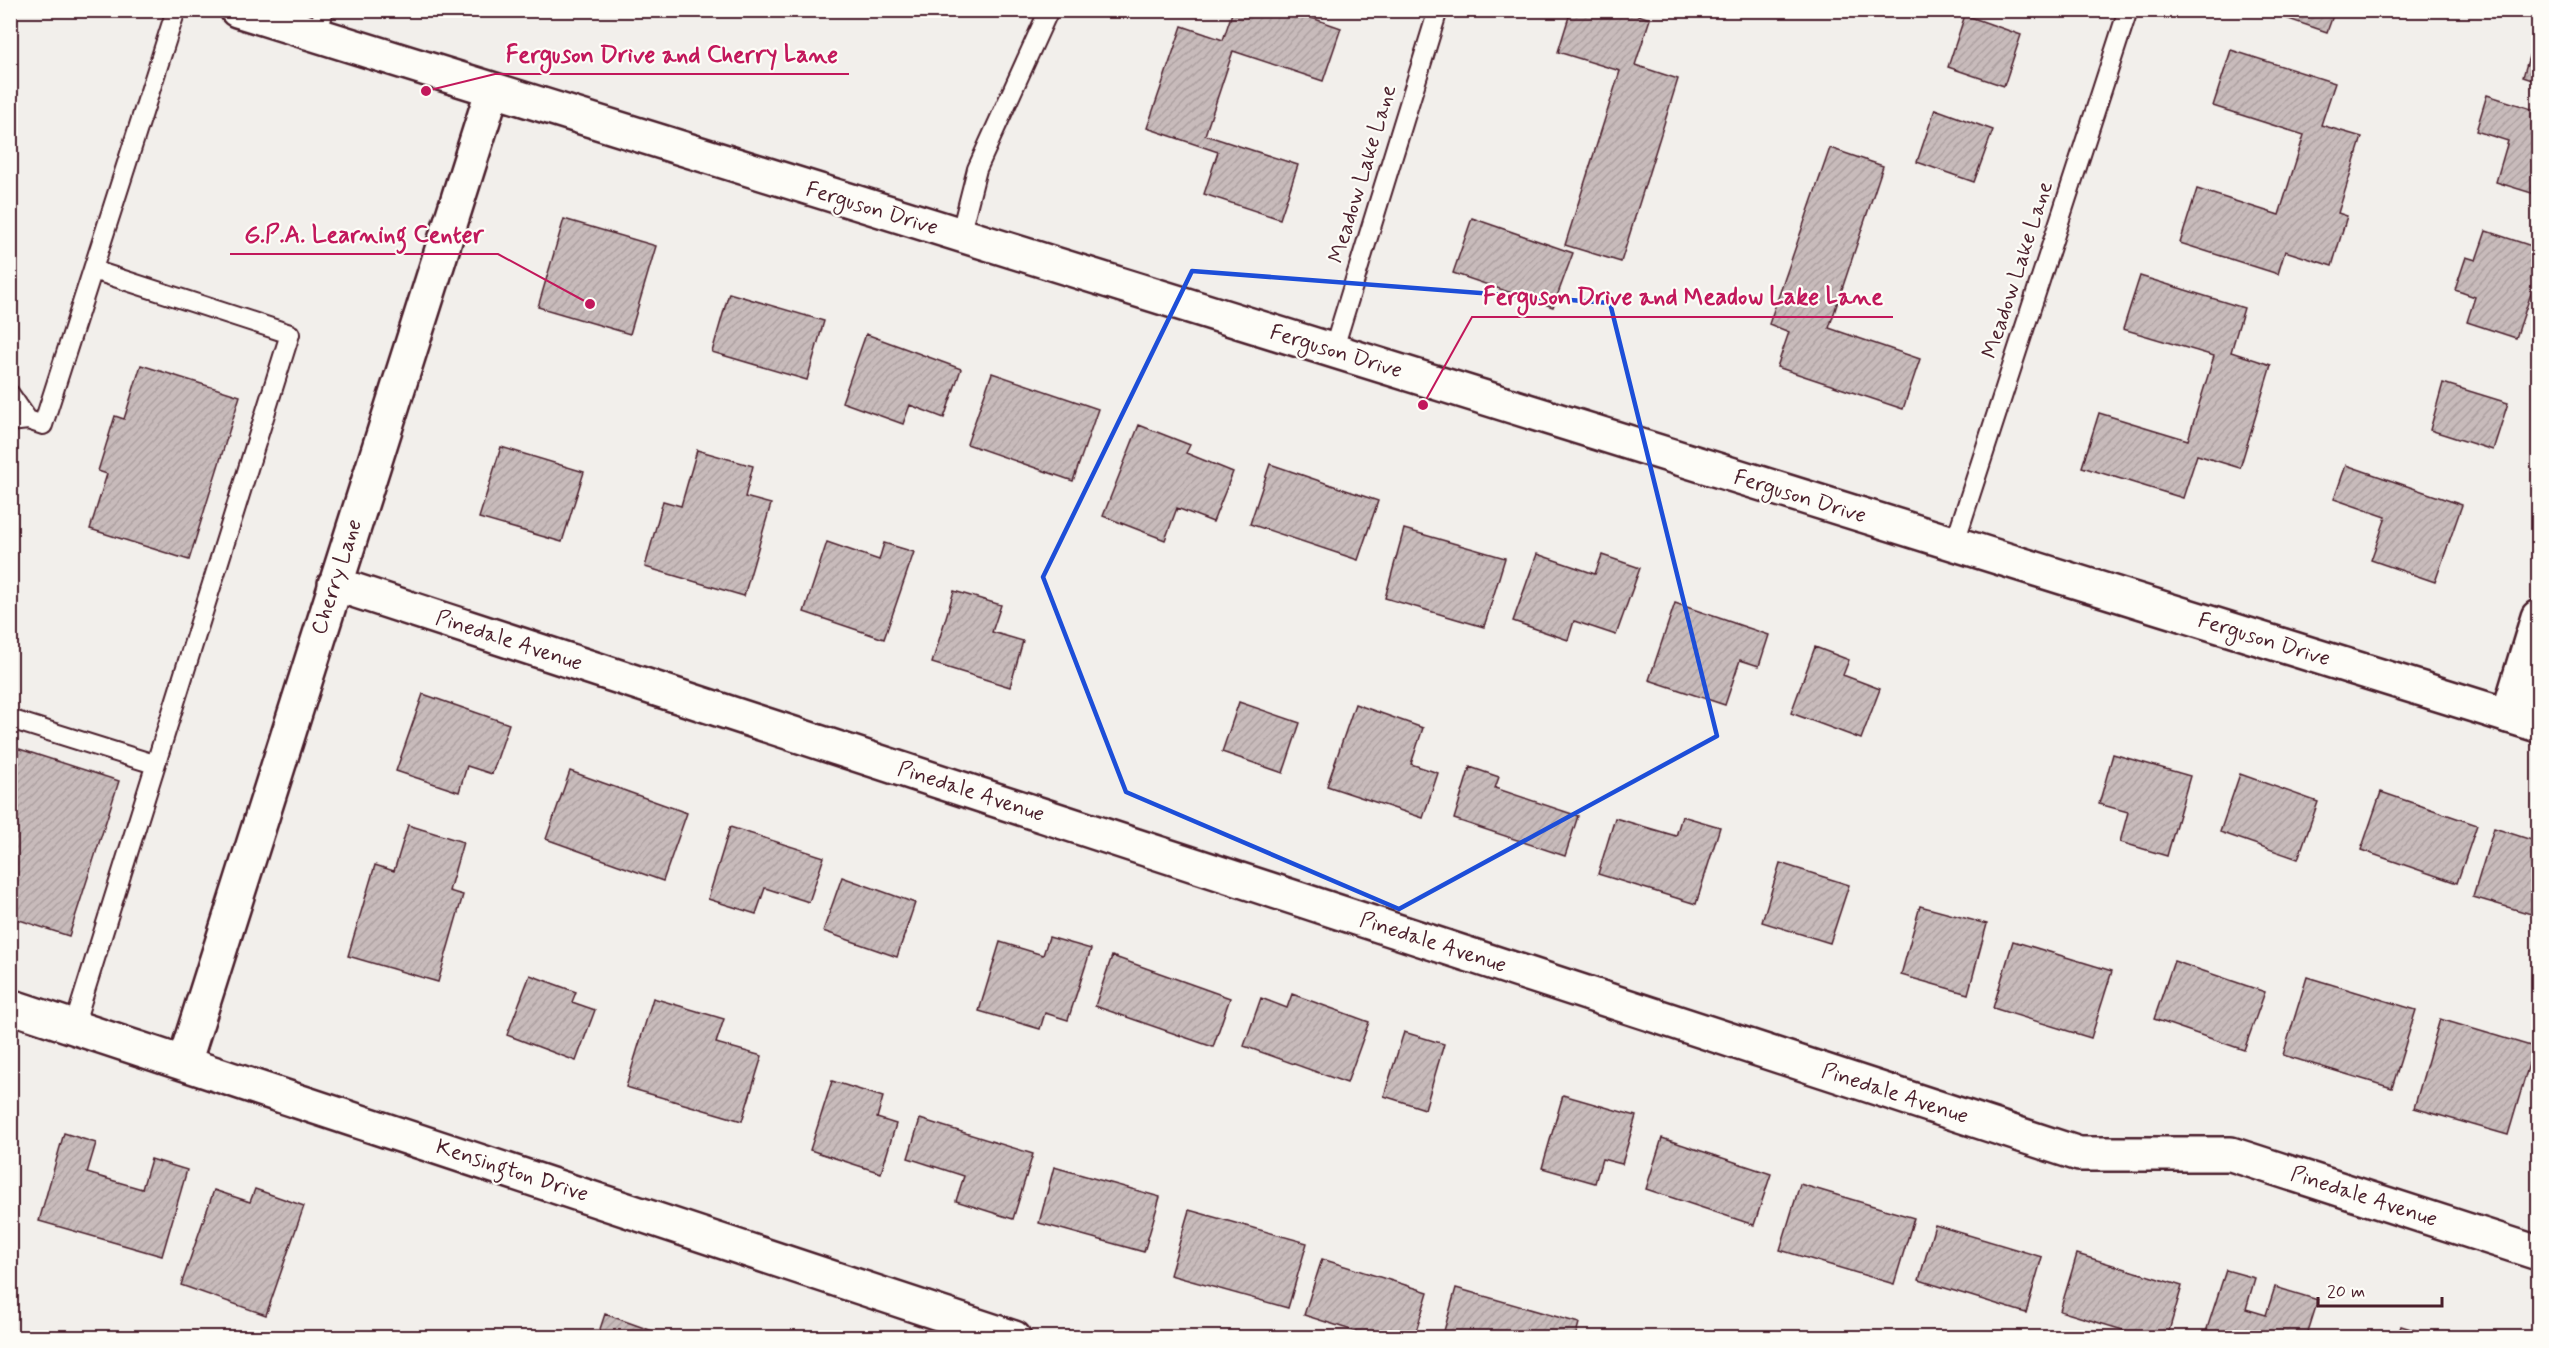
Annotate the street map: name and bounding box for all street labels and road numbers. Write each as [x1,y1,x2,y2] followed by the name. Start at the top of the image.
[1323,81,1403,267] street label: Meadow Lake Lane
[801,176,942,245] street label: Ferguson Drive
[1976,178,2060,362] street label: Meadow Lake Lane
[1265,319,1406,388] street label: Ferguson Drive
[1729,464,1870,533] street label: Ferguson Drive
[305,516,369,638] street label: Cherry Lane
[432,604,586,678] street label: Pinedale Avenue
[2193,607,2334,676] street label: Ferguson Drive
[894,755,1048,829] street label: Pinedale Avenue
[1356,906,1510,980] street label: Pinedale Avenue
[1818,1057,1972,1131] street label: Pinedale Avenue
[431,1133,592,1212] street label: Kensington Drive
[2287,1160,2441,1234] street label: Pinedale Avenue

